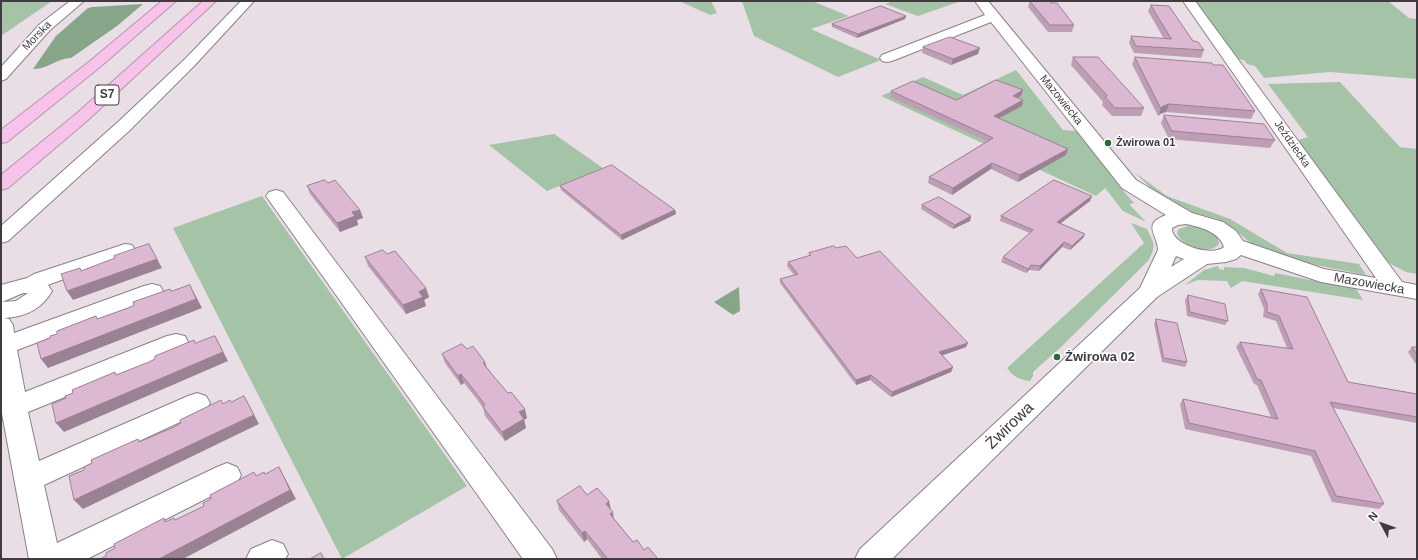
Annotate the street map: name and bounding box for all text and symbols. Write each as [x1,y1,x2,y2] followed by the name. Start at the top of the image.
[20,18,54,54] street label: Morska
[1037,72,1085,128] street label: Mazowiecka
[95,85,119,105] road number: S7
[1271,118,1313,170] street label: Jeździecka
[1116,136,1175,150] place label: Żwirowa 01
[1103,138,1113,148] marker: Żwirowa 01
[1332,270,1406,298] street label: Mazowiecka
[1065,349,1135,365] place label: Żwirowa 02
[1052,352,1062,362] marker: Żwirowa 02
[982,398,1038,454] street label: Żwirowa
[1362,504,1402,544] north arrow
[1366,509,1380,523] text: N

